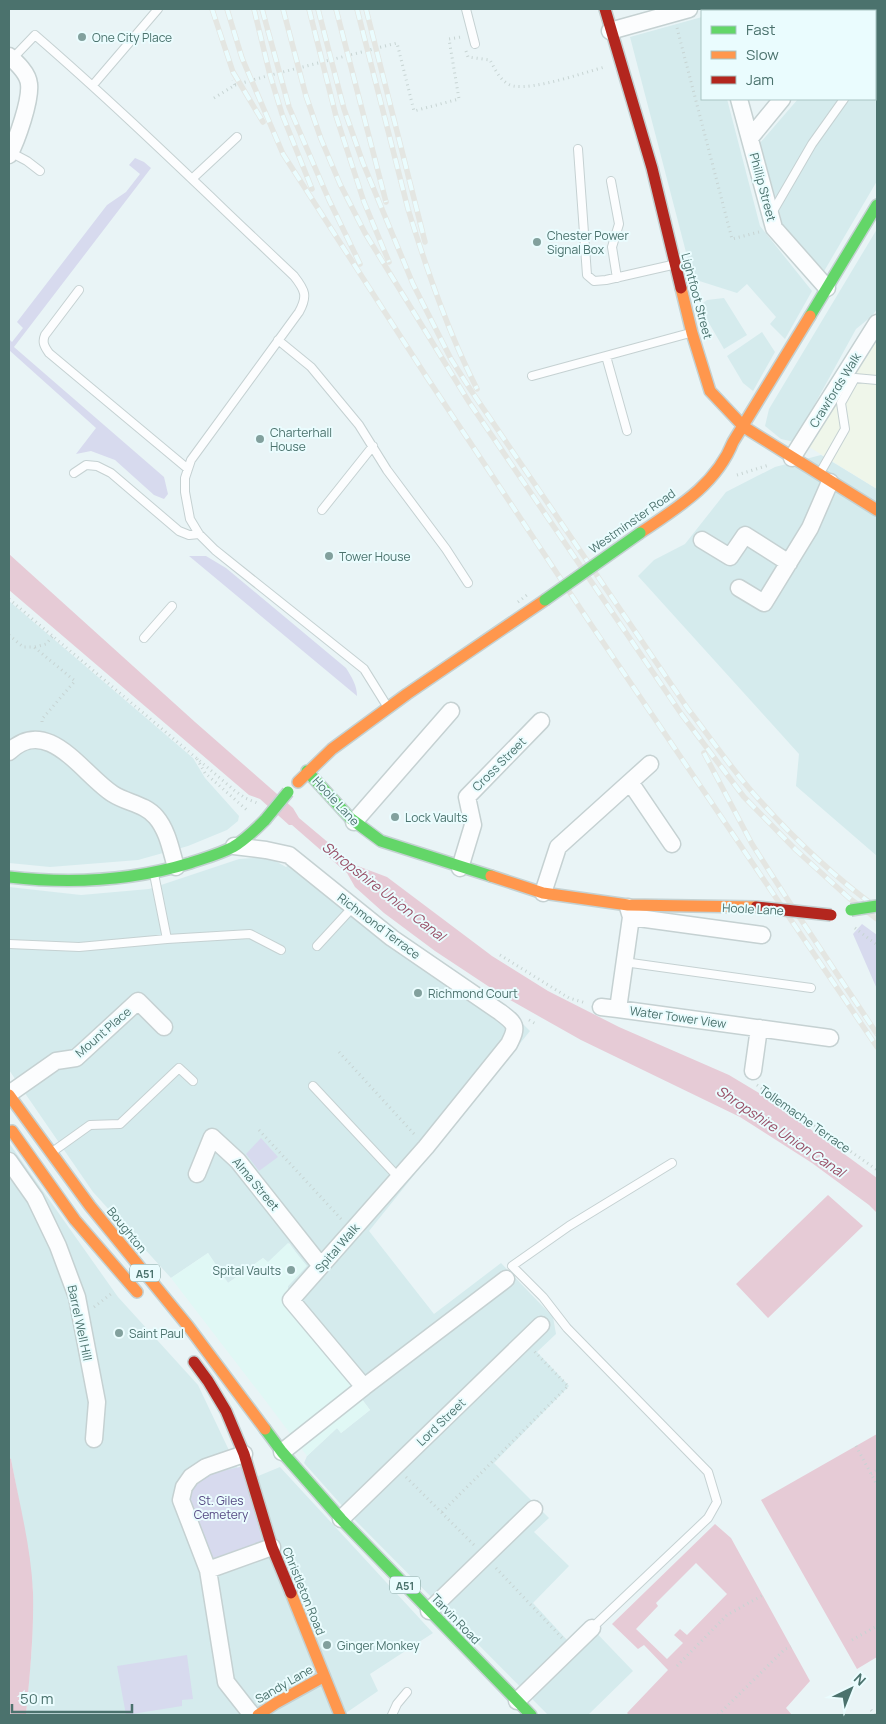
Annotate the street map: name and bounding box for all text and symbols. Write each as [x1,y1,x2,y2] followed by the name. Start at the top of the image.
[701,10,876,100] legend
[746,19,775,40] text: Fast
[92,29,172,46] place label: One City Place
[76,31,88,43] marker: One City Place
[746,44,779,65] text: Slow
[746,69,774,90] text: Jam
[746,151,780,223] street label: Phillip Street
[547,227,629,258] place label: Chester Power Signal Box
[531,236,543,248] marker: Chester Power Signal Box
[677,251,717,341] street label: Lightfoot Street
[805,348,865,431] street label: Crawfords Walk
[270,424,332,455] place label: Charterhall House
[254,433,266,445] marker: Charterhall House
[585,485,679,557] street label: Westminster Road
[339,548,411,565] place label: Tower House
[323,550,335,562] marker: Tower House
[468,733,530,795] street label: Cross Street
[309,773,363,829] street label: Hoole Lane
[405,809,468,826] place label: Lock Vaults
[389,811,401,823] marker: Lock Vaults
[319,837,451,946] water label: Shropshire Union Canal
[334,889,424,963] street label: Richmond Terrace
[722,899,784,919] street label: Hoole Lane
[428,985,518,1002] place label: Richmond Court
[412,987,424,999] marker: Richmond Court
[629,1002,727,1032] street label: Water Tower View
[71,1003,135,1061] street label: Mount Place
[713,1081,850,1182] water label: Shropshire Union Canal
[756,1081,854,1157] street label: Tollemache Terrace
[229,1154,283,1214] street label: Alma Street
[103,1203,151,1257] street label: Boughton
[311,1219,364,1276] street label: Spital Walk
[213,1262,281,1279] place label: Spital Vaults
[130,1264,160,1282] road number: A51
[285,1264,297,1276] marker: Spital Vaults
[64,1284,96,1362] street label: Barrel Well Hill
[129,1325,184,1342] place label: Saint Paul
[113,1327,125,1339] marker: Saint Paul
[413,1394,469,1450] street label: Lord Street
[194,1492,249,1523] park label: St. Giles Cemetery
[279,1545,329,1637] street label: Christleton Road
[390,1576,420,1594] road number: A51
[428,1590,484,1648] street label: Tarvin Road
[337,1637,420,1654] place label: Ginger Monkey
[321,1639,333,1651] marker: Ginger Monkey
[252,1661,316,1707] street label: Sandy Lane
[826,1664,876,1714] north arrow
[850,1669,870,1690] text: N
[12,1682,132,1714] scale bar
[20,1688,54,1709] text: 50 m

